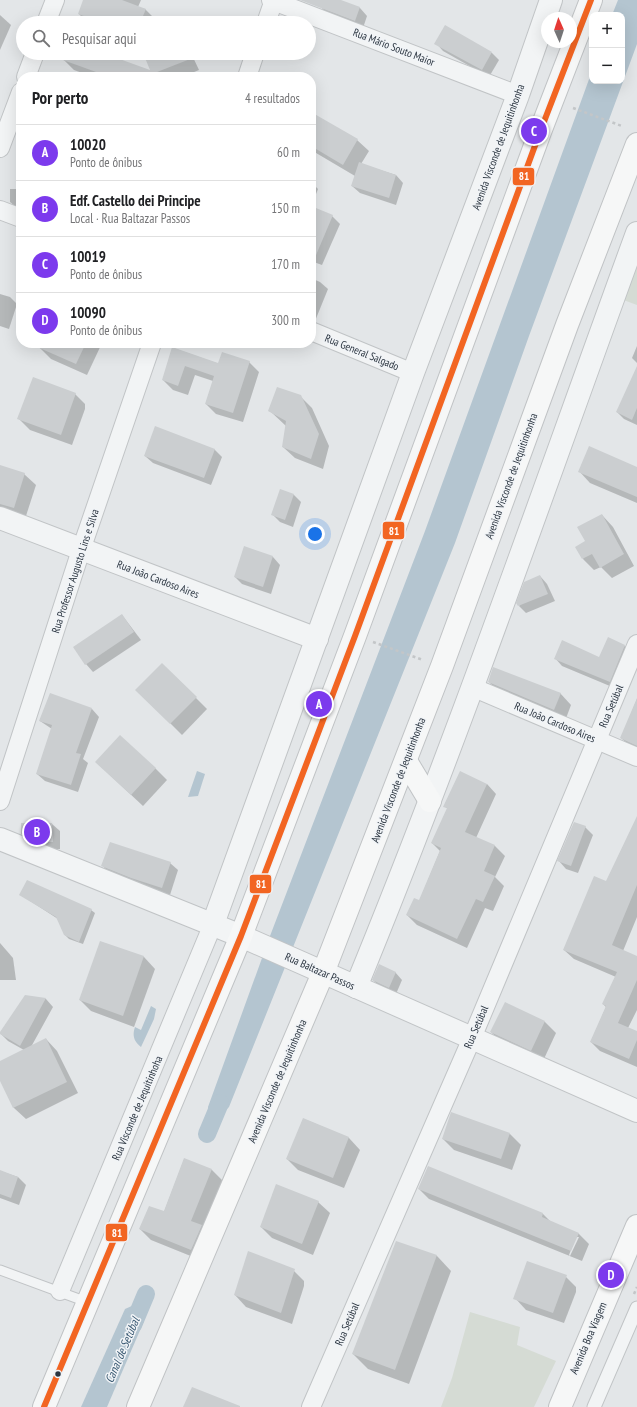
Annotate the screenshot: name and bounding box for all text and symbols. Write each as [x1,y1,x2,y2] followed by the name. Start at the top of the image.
[541,12,577,48] north arrow
[589,12,625,84] map controls
[589,12,625,48] button: +
[16,16,316,60] search box
[351,25,437,69] street label: Rua Mário Souto Maior
[30,27,52,49] icon: search
[62,29,136,48] text: Pesquisar aqui
[589,48,625,84] button: −
[469,82,527,212] street label: Avenida Visconde de Jequitinhonha
[32,87,88,109] text: Por perto
[245,90,300,107] text: 4 resultados
[521,116,547,146] pin: C
[70,135,106,154] text: 10020
[42,144,48,161] text: A
[277,144,300,161] text: 60 m
[70,154,142,171] text: Ponto de ônibus
[512,167,535,186] line badge: 81
[519,169,529,183] text: 81
[70,191,201,210] text: Edf. Castello dei Principe
[42,200,48,217] text: B
[271,200,300,217] text: 150 m
[70,210,190,227] text: Local · Rua Baltazar Passos
[70,247,106,266] text: 10019
[42,256,48,273] text: C
[271,256,300,273] text: 170 m
[70,266,142,283] text: Ponto de ônibus
[70,303,106,322] text: 10090
[42,312,48,329] text: D
[271,312,300,329] text: 300 m
[70,322,142,339] text: Ponto de ônibus
[323,331,401,373] street label: Rua General Salgado
[482,411,540,541] street label: Avenida Visconde de Jequitinhonha
[48,507,102,635] street label: Rua Professor Augusto Lins e Silva
[382,521,405,540] line badge: 81
[305,524,325,544] your location
[389,524,399,538] text: 81
[115,557,201,601] street label: Rua João Cardoso Aires
[596,682,627,730] street label: Rua Setúbal
[306,689,332,719] pin: A
[512,699,598,746] street label: Rua João Cardoso Aires
[368,715,428,845] street label: Avenida Visconde de Jequitinhonha
[24,817,50,847] pin: B
[249,874,272,894] line badge: 81
[256,877,266,891] text: 81
[283,949,357,993] street label: Rua Baltazar Passos
[461,1003,492,1051] street label: Rua Setúbal
[245,1017,309,1145] street label: Avenida Visconde de Jequitinhonha
[109,1054,165,1162] street label: Rua Visconde de Jequitinhoha
[105,1223,128,1242] line badge: 81
[112,1226,122,1240] text: 81
[598,1260,624,1290] pin: D
[332,1300,363,1348] street label: Rua Setúbal
[566,1300,610,1376] street label: Avenida Boa Viagem
[101,1314,143,1385] water label: Canal de Setúbal
[53,1369,63,1379] unlabelled marker

